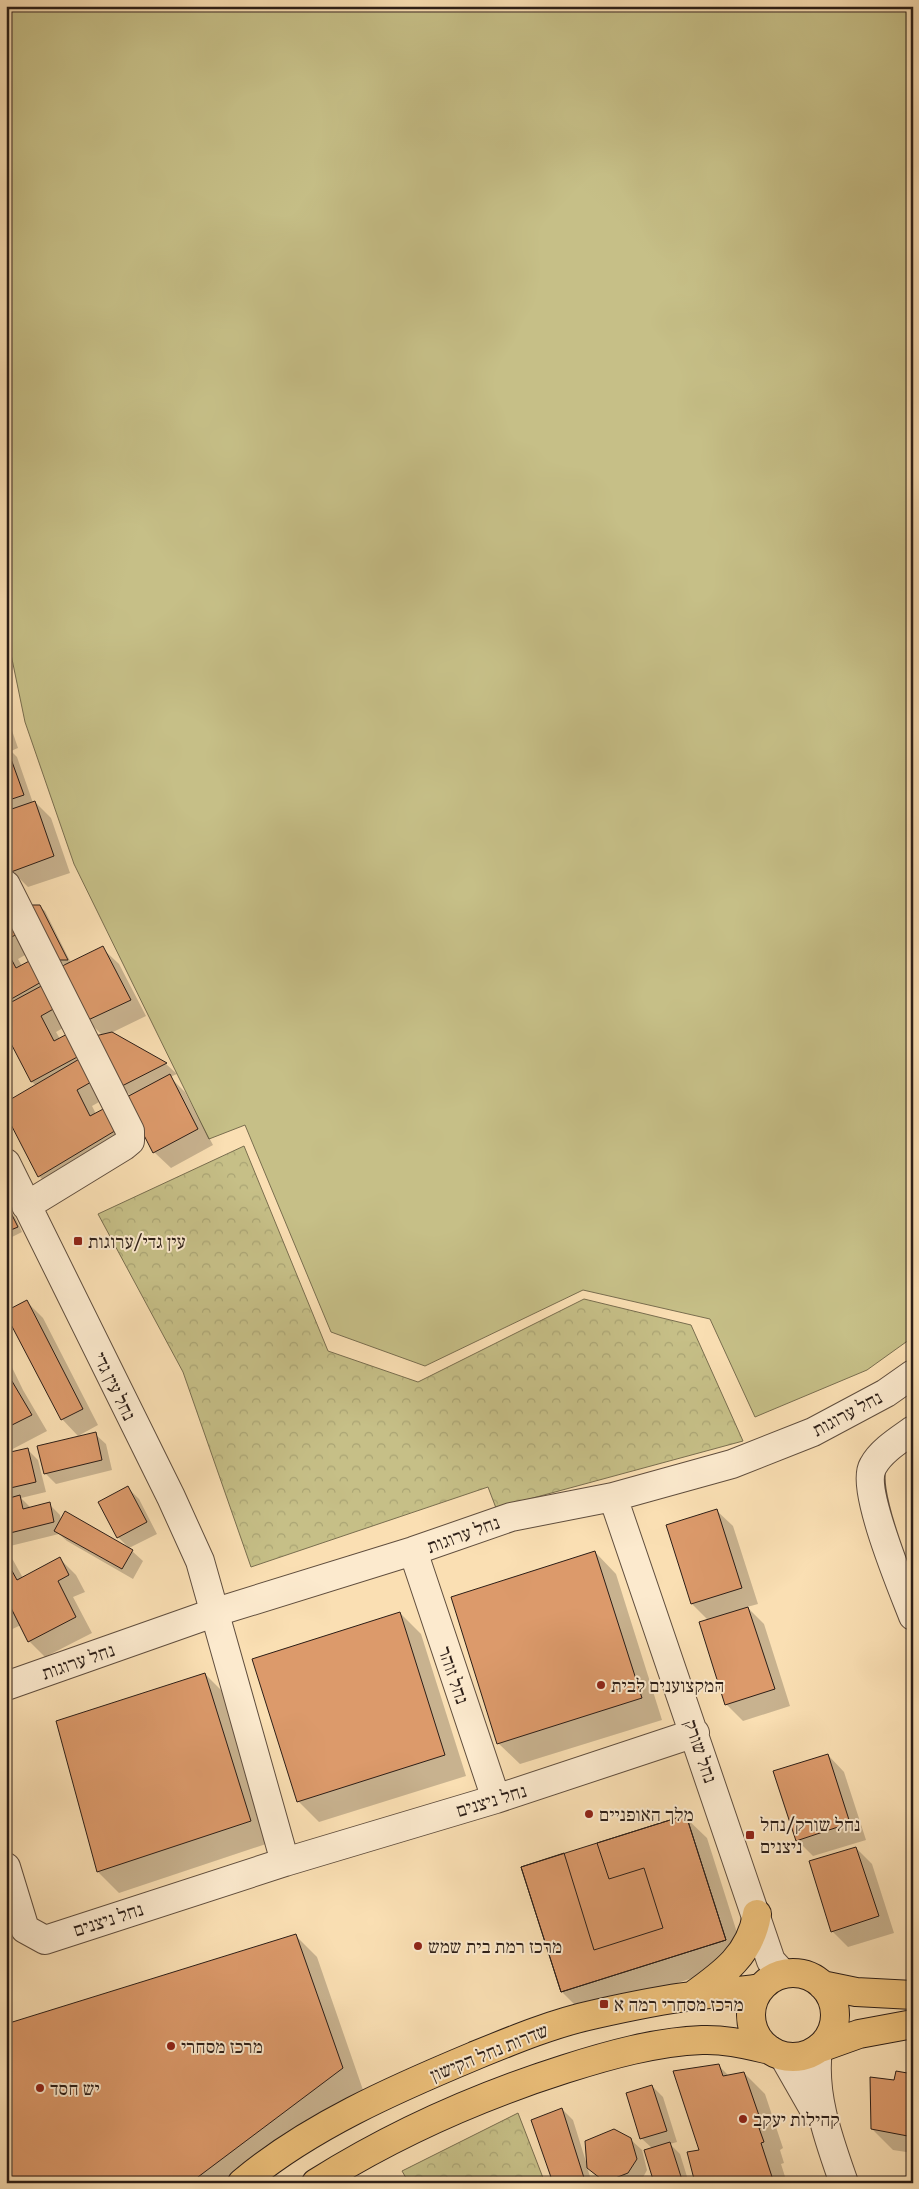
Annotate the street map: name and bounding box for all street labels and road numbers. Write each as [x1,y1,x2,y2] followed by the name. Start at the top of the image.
[86,1347,144,1425] street label: נחל עין גדי
[807,1383,887,1443] street label: נחל ערוגות
[423,1508,503,1560] street label: נחל ערוגות
[38,1635,118,1687] street label: נחל ערוגות
[431,1642,477,1708] street label: נחל זוהר
[677,1715,725,1787] street label: נחל שורק
[452,1776,530,1824] street label: נחל ניצנים
[69,1894,147,1944] street label: נחל ניצנים
[426,2016,552,2088] street label: שדרות נחל הקישון

